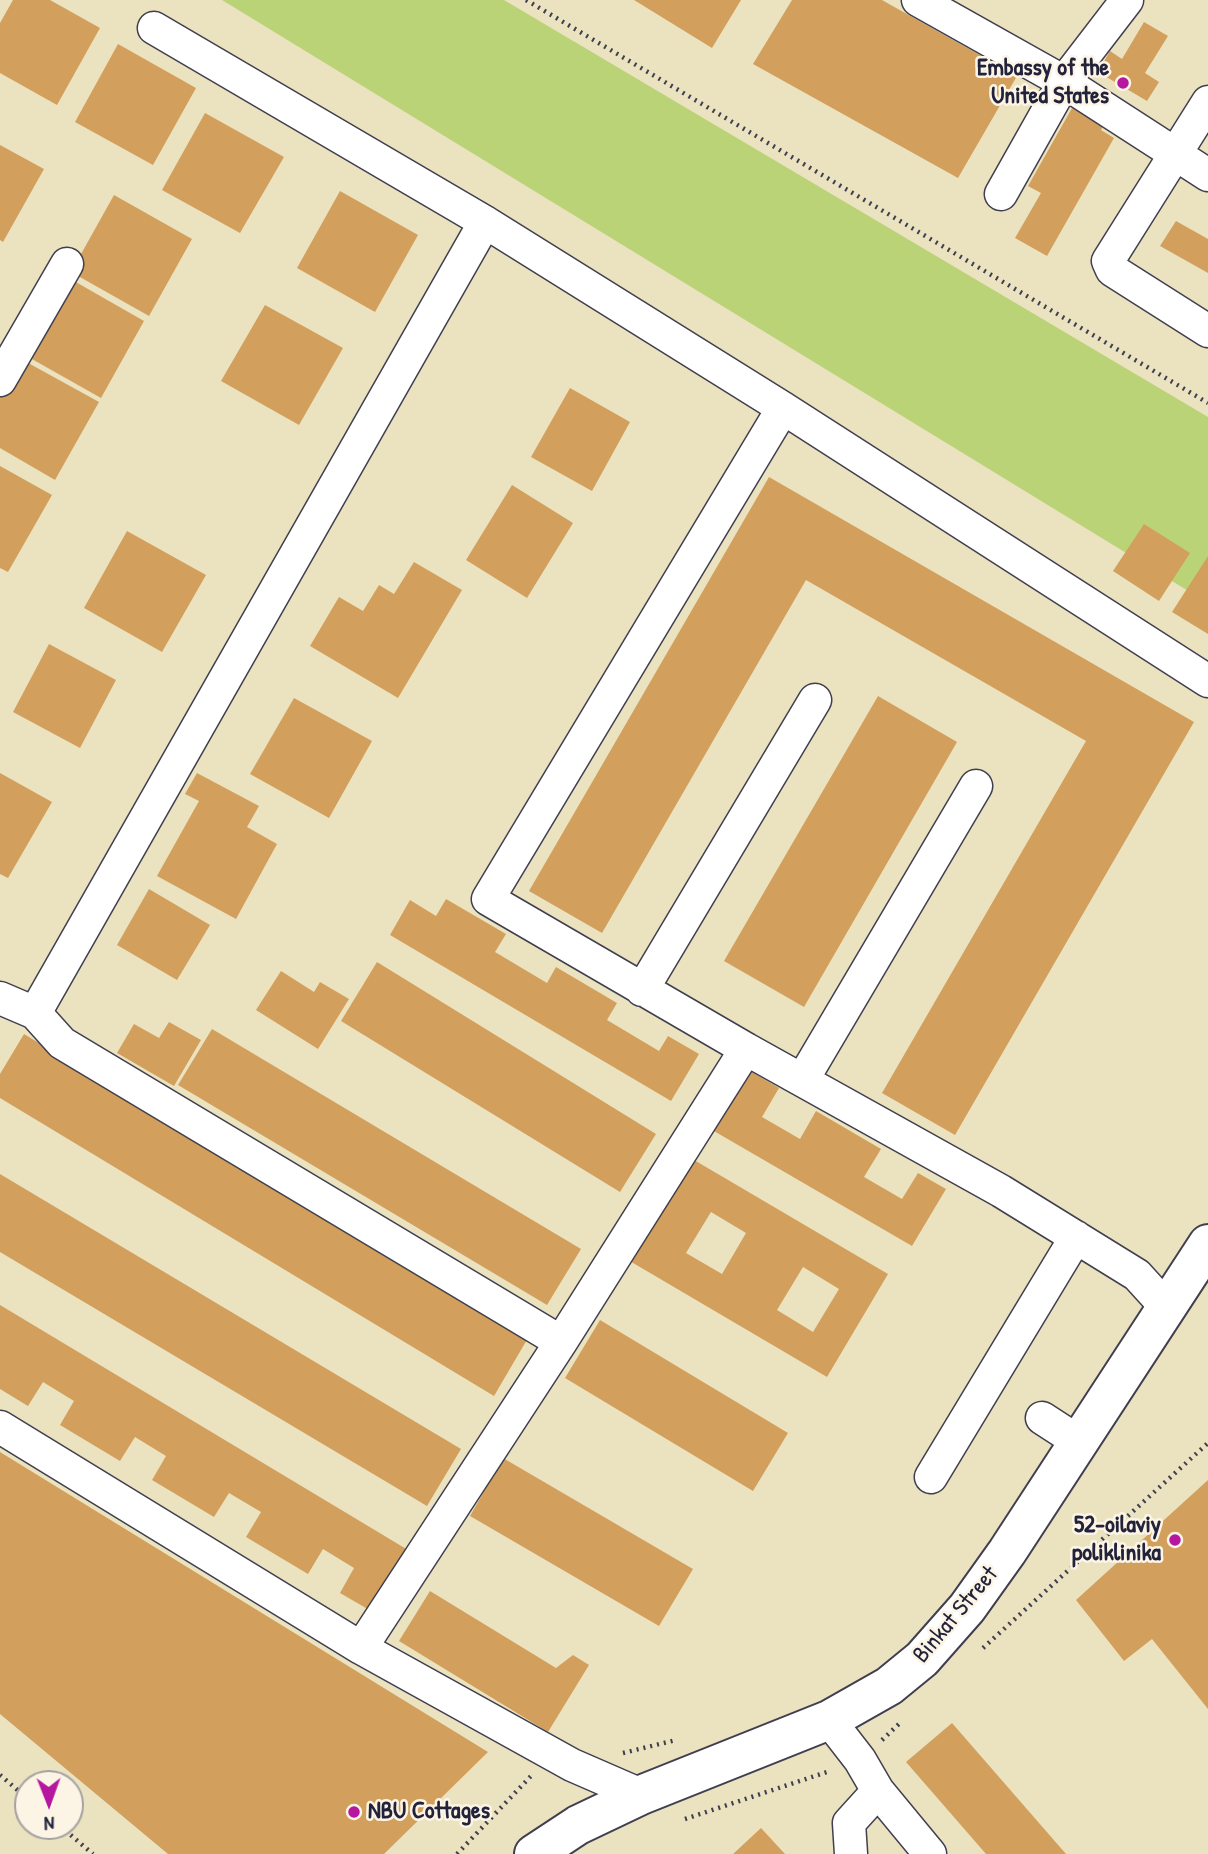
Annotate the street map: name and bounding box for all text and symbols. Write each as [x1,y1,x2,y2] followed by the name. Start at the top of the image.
[977,55,1109,111] place label: Embassy of the United States
[1115,75,1131,91] marker: Embassy of the United States
[1072,1512,1161,1568] place label: 52-oilaviy poliklinika
[1167,1532,1183,1548] marker: 52-oilaviy poliklinika
[907,1561,1005,1669] street label: Binkat Street
[14,1770,84,1840] north arrow
[368,1798,490,1826] place label: NBU Cottages
[346,1804,362,1820] marker: NBU Cottages
[44,1811,55,1837] text: N

